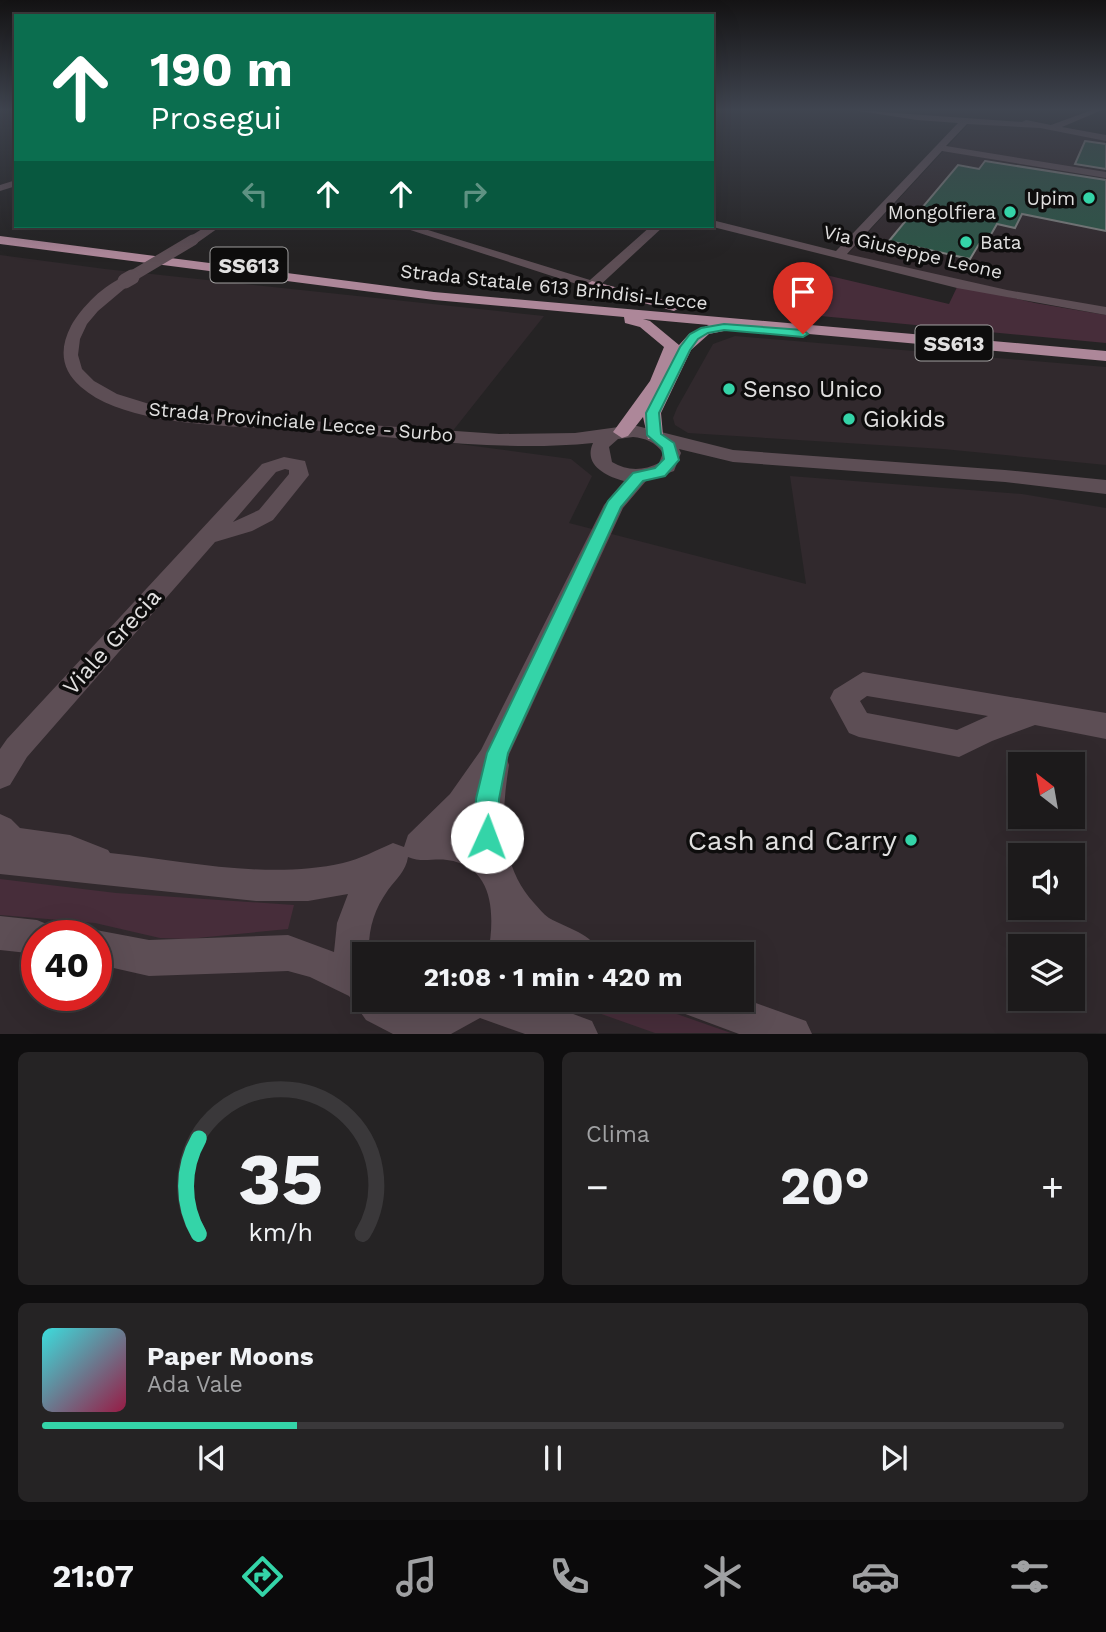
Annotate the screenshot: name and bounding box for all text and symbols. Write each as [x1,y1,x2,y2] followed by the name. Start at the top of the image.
[150,40,293,98] text: 190 m
[35,42,126,133] icon: ahead
[150,99,282,137] text: Prosegui
[236,175,274,213] icon: left
[309,175,347,213] icon: ahead
[382,175,420,213] icon: ahead
[455,175,493,213] icon: right
[1027,187,1075,210] place label: Upim
[1081,190,1097,206] marker: Upim
[888,201,996,224] place label: Mongolfiera
[1002,204,1018,220] marker: Mongolfiera
[821,220,1005,284] street label: Via Giuseppe Leone
[980,231,1022,254] place label: Bata
[958,234,974,250] marker: Bata
[210,247,288,282] road number: SS613
[399,259,709,315] street label: Strada Statale 613 Brindisi-Lecce
[773,262,833,334] pin
[784,273,822,311] icon: arrive
[916,326,992,360] road number: SS613
[743,376,882,403] place label: Senso Unico
[721,381,737,397] marker: Senso Unico
[148,397,454,447] street label: Strada Provinciale Lecce - Surbo
[863,406,945,433] place label: Giokids
[841,411,857,427] marker: Giokids
[57,583,167,701] street label: Viale Grecia
[1008,752,1085,830] north arrow
[1008,752,1085,1011] map controls
[450,800,524,874] position arrow
[688,824,898,857] place label: Cash and Carry
[903,832,919,848] marker: Cash and Carry
[1008,843,1085,920] button: sound
[21,920,112,1011] speed limit sign: 40
[1008,934,1085,1011] button: layers
[424,962,682,992] text: 21:08 · 1 min · 420 m
[586,1121,650,1148] text: Clima
[238,1137,324,1223] text: 35
[780,1156,870,1217] text: 20°
[586,1165,609,1209] text: −
[1041,1165,1064,1209] text: +
[249,1218,313,1247] text: km/h
[147,1341,314,1371] text: Paper Moons
[147,1371,243,1398] text: Ada Vale
[193,1439,231,1477] icon: previous
[534,1439,572,1477] icon: pause
[875,1439,913,1477] icon: next
[238,1552,287,1601] icon: directions
[392,1552,441,1601] icon: music
[545,1552,594,1601] icon: phone
[698,1552,747,1601] icon: climate
[851,1552,900,1601] icon: car
[1005,1552,1054,1601] icon: filters
[52,1557,134,1595] text: 21:07

